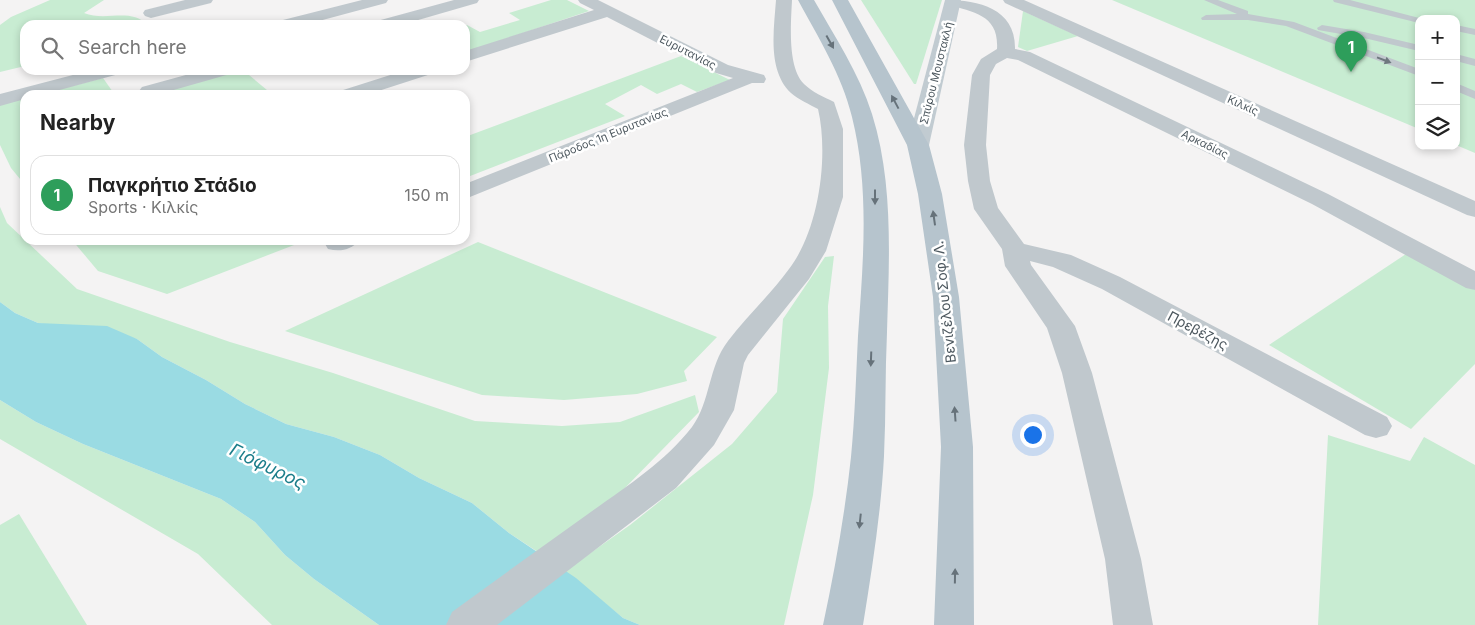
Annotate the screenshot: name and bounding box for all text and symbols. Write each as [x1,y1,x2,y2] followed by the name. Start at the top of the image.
[1415,15,1460,150] map controls
[1415,15,1460,60] button: +
[20,20,470,75] search box
[917,20,955,126] street label: Σπύρου Μουστακλή
[1335,31,1367,72] pin: 1
[657,32,719,72] street label: Ευρυτανίας
[38,34,66,62] icon: search
[826,35,834,50] one-way arrow
[78,36,187,59] text: Search here
[1377,57,1392,64] one-way arrow
[1415,60,1460,105] button: −
[1225,92,1261,118] street label: Κιλκίς
[891,95,899,109] one-way arrow
[547,105,669,165] street label: Πάροδος 1η Ευρυτανίας
[1415,105,1460,150] button: layers
[40,110,115,135] text: Nearby
[1179,127,1231,161] street label: Αρκαδίας
[88,174,257,197] text: Παγκρήτιο Στάδιο
[54,185,60,205] text: 1
[404,185,449,205] text: 150 m
[871,189,879,205] one-way arrow
[88,197,198,217] text: Sports · Κιλκίς
[930,209,938,225] one-way arrow
[929,240,959,364] street label: Βενιζέλου Σοφ. Λ.
[1165,307,1231,353] street label: Πρεβέζης
[867,352,875,368] one-way arrow
[950,406,958,422] one-way arrow
[1020,422,1046,448] your location
[227,439,309,493] water label: Γιόφυρος
[856,514,864,530] one-way arrow
[951,568,959,584] one-way arrow

